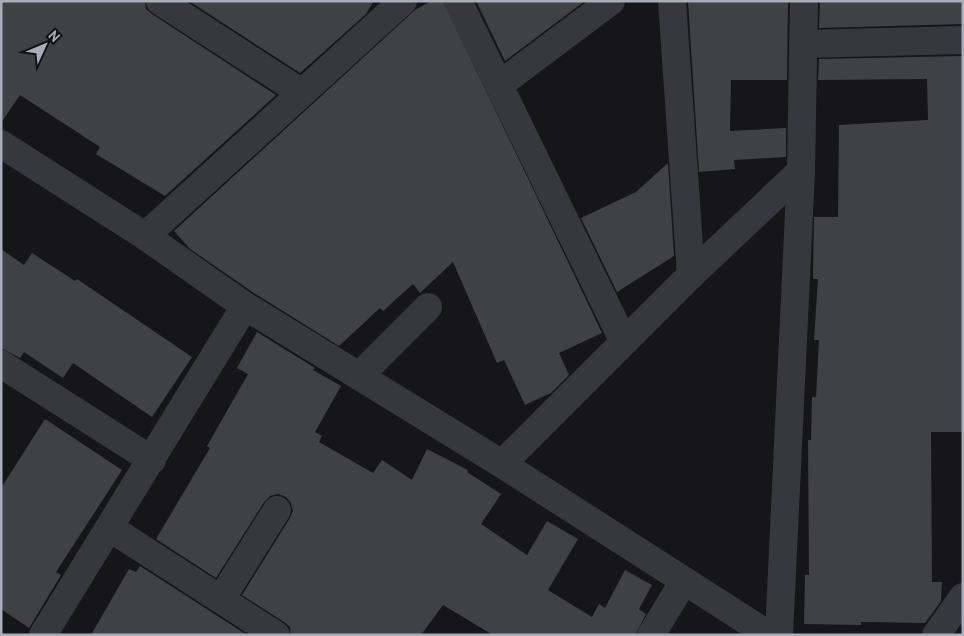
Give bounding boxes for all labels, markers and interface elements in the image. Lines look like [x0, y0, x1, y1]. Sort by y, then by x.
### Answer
north arrow [20, 20, 70, 70]
text: N [45, 26, 64, 46]

